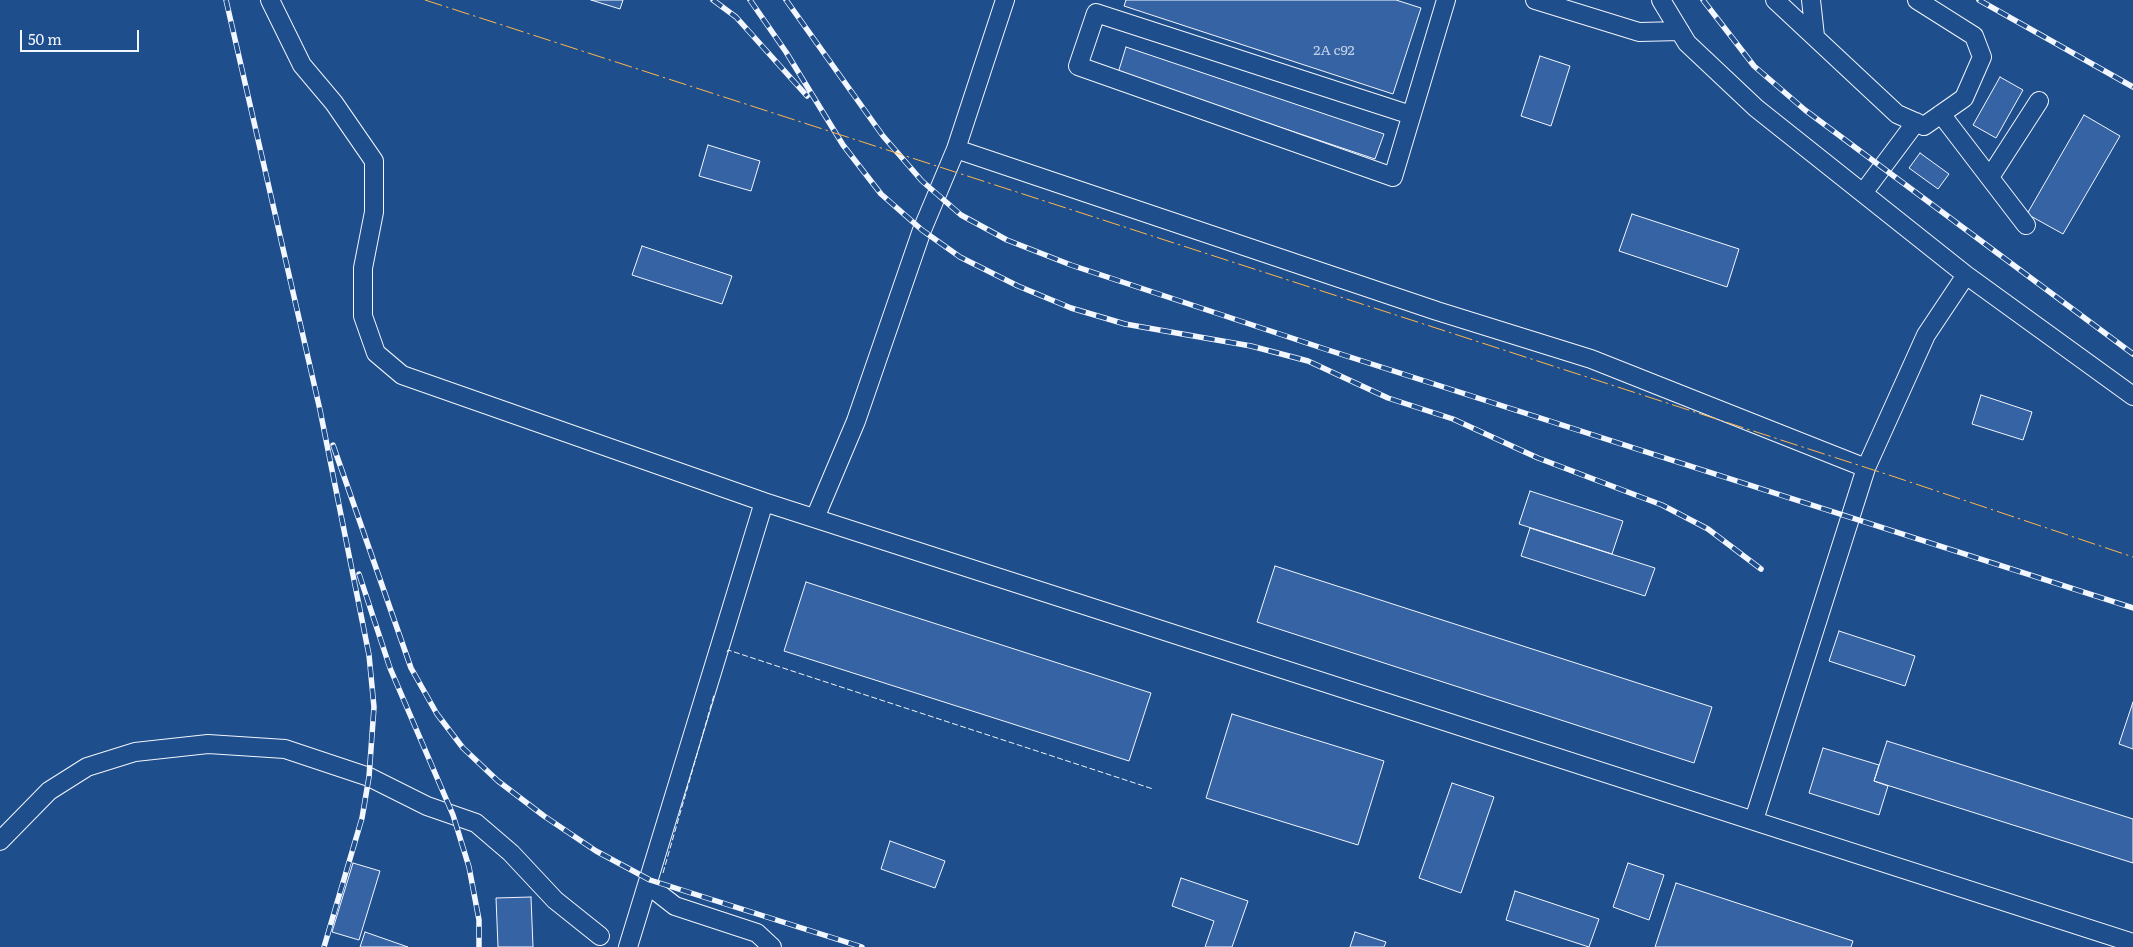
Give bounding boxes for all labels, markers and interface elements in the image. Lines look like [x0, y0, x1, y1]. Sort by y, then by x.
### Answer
scale bar [22, 20, 141, 52]
text: 50 m [28, 27, 62, 50]
house number: 2А с92 [1313, 43, 1355, 59]

